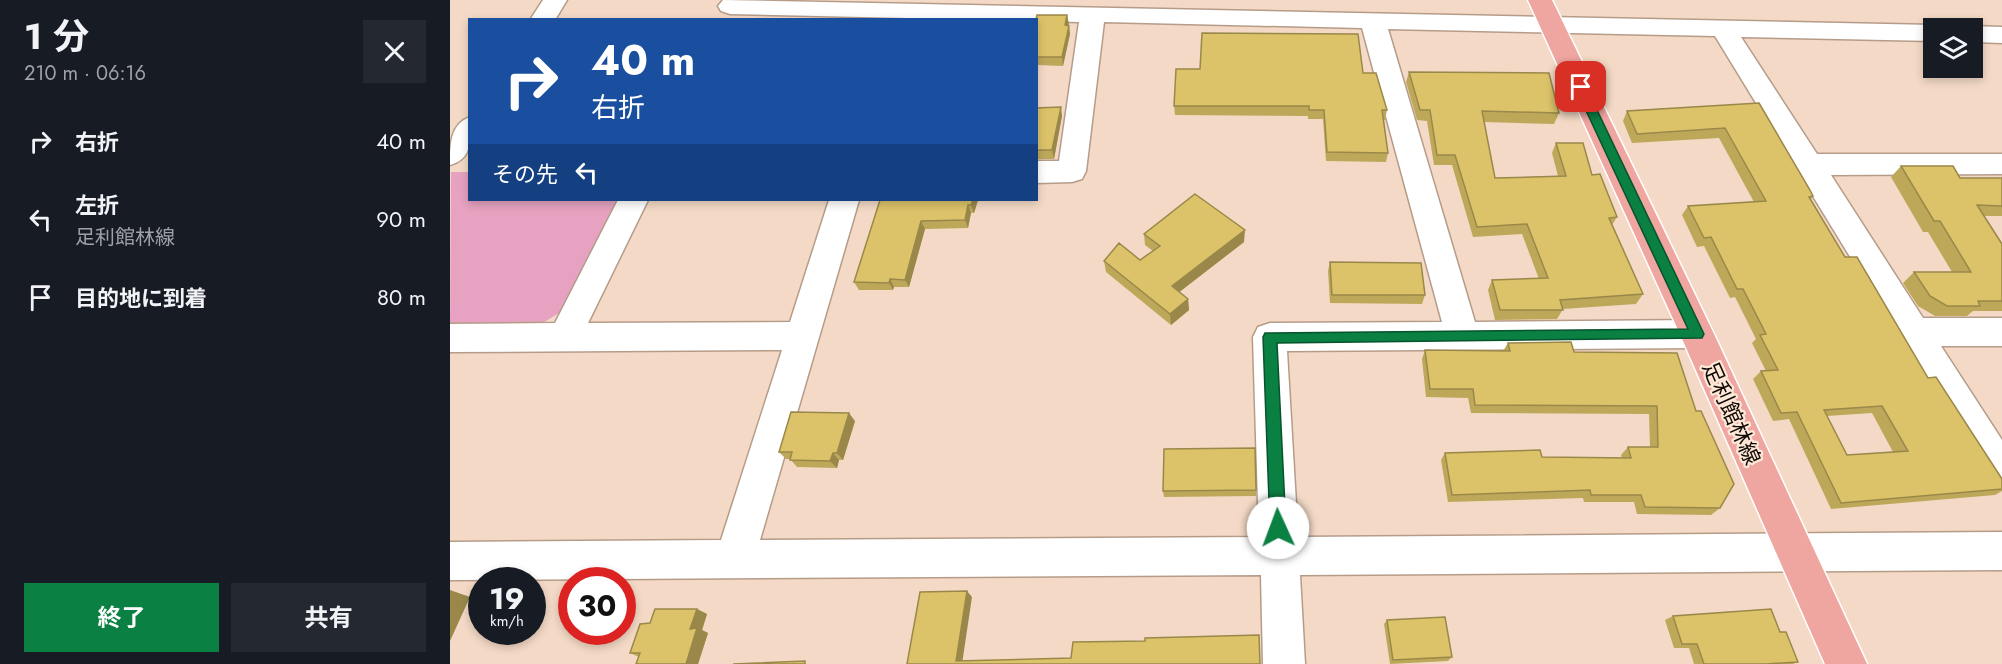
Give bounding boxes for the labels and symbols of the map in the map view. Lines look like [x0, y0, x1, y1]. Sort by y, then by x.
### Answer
pin [1555, 61, 1606, 112]
street label: 足利館林線 [1695, 356, 1769, 470]
position arrow [1246, 496, 1310, 560]
speed limit sign: 30 [558, 567, 636, 645]

